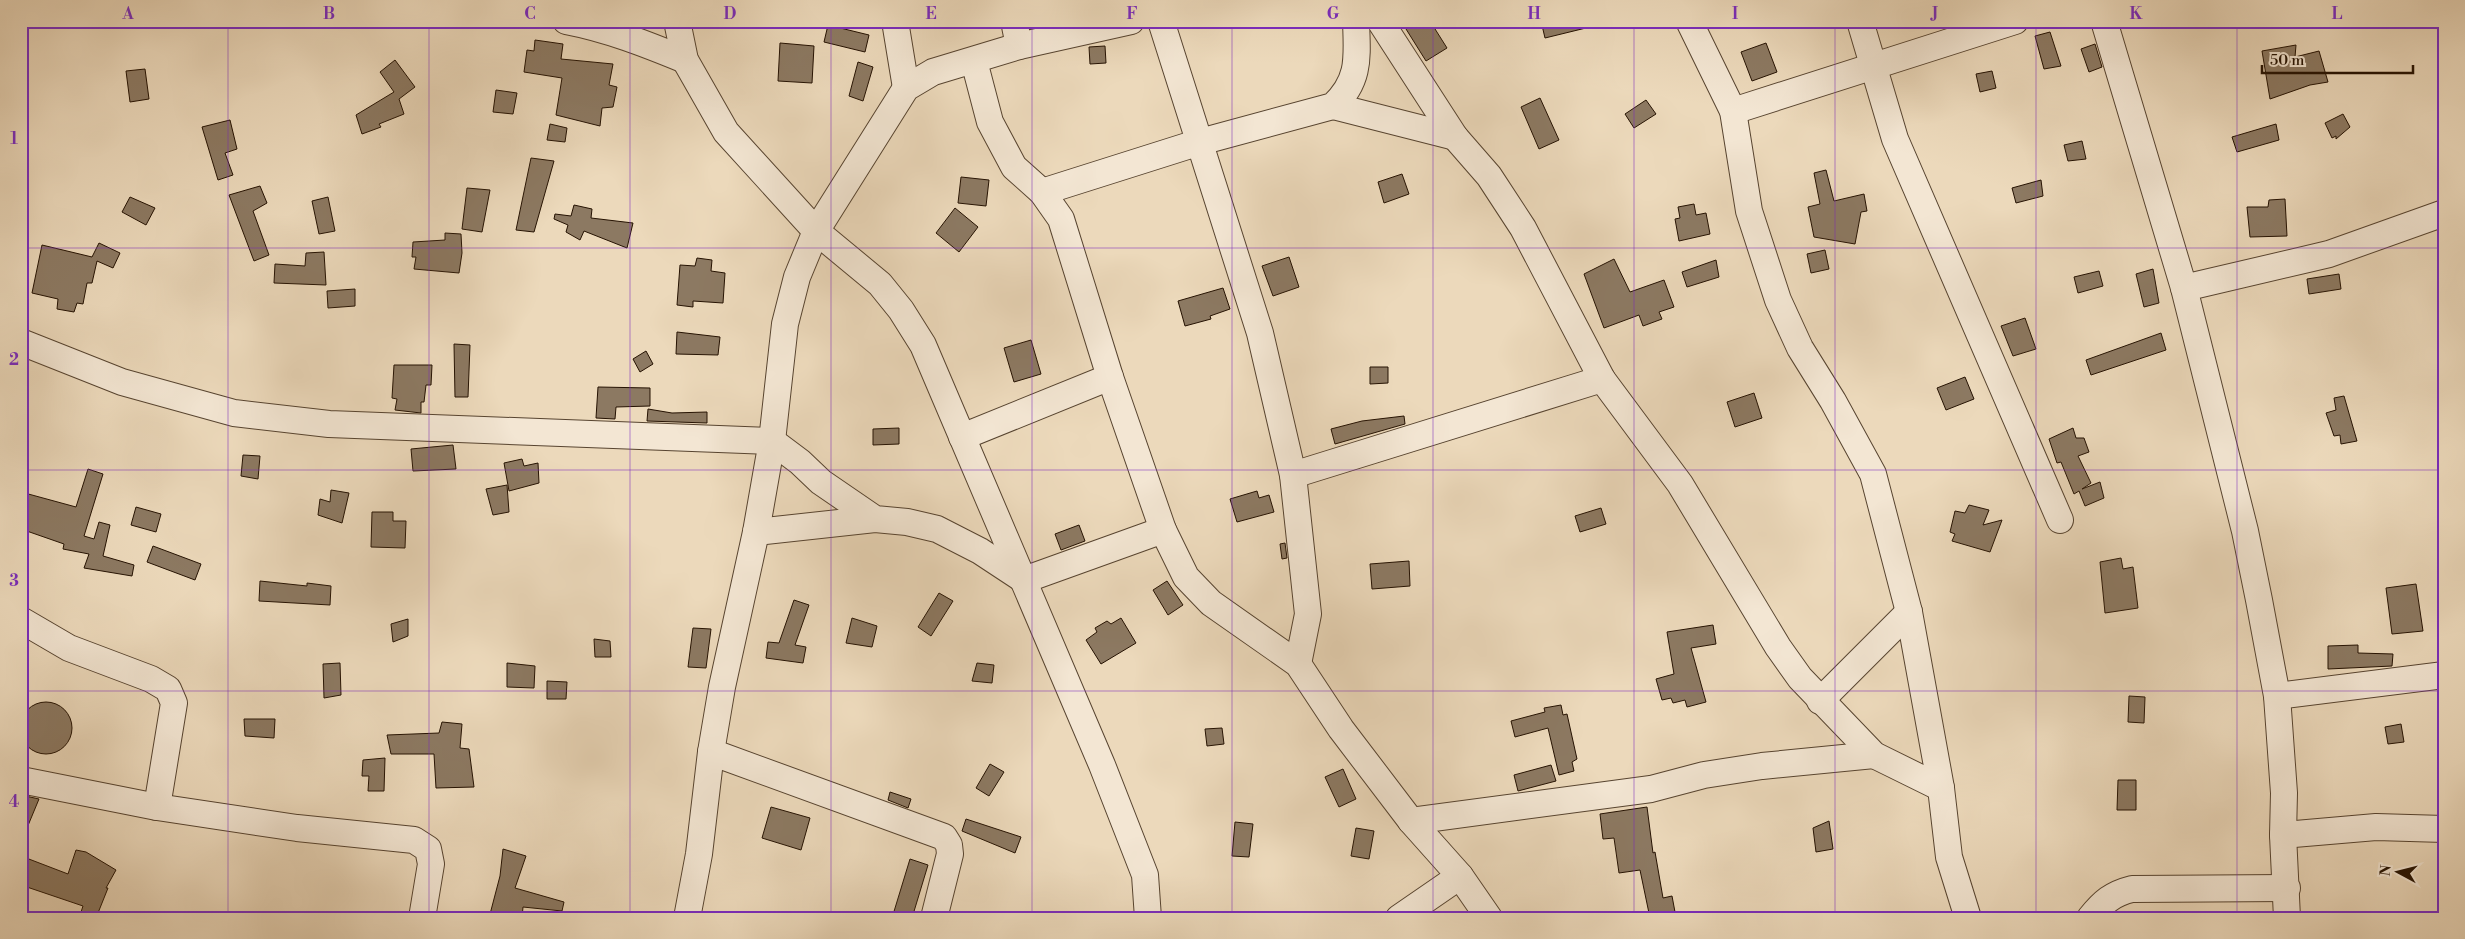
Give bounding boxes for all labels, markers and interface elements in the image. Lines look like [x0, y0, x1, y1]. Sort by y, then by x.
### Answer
text: A [121, 4, 134, 24]
text: B [323, 4, 335, 24]
text: C [524, 4, 536, 24]
text: D [724, 4, 737, 24]
text: E [925, 4, 937, 24]
text: F [1126, 4, 1138, 24]
text: G [1327, 4, 1340, 24]
text: H [1527, 4, 1541, 24]
text: I [1732, 4, 1738, 24]
text: J [1930, 4, 1938, 24]
text: K [2130, 4, 2144, 24]
text: L [2332, 4, 2343, 24]
scale bar [2262, 42, 2414, 74]
text: 50 m [2270, 51, 2304, 70]
text: 1 [10, 129, 18, 149]
text: 2 [9, 350, 19, 370]
text: 3 [9, 571, 19, 591]
text: 4 [9, 792, 20, 812]
north arrow [2372, 846, 2422, 896]
text: N [2376, 864, 2396, 877]

